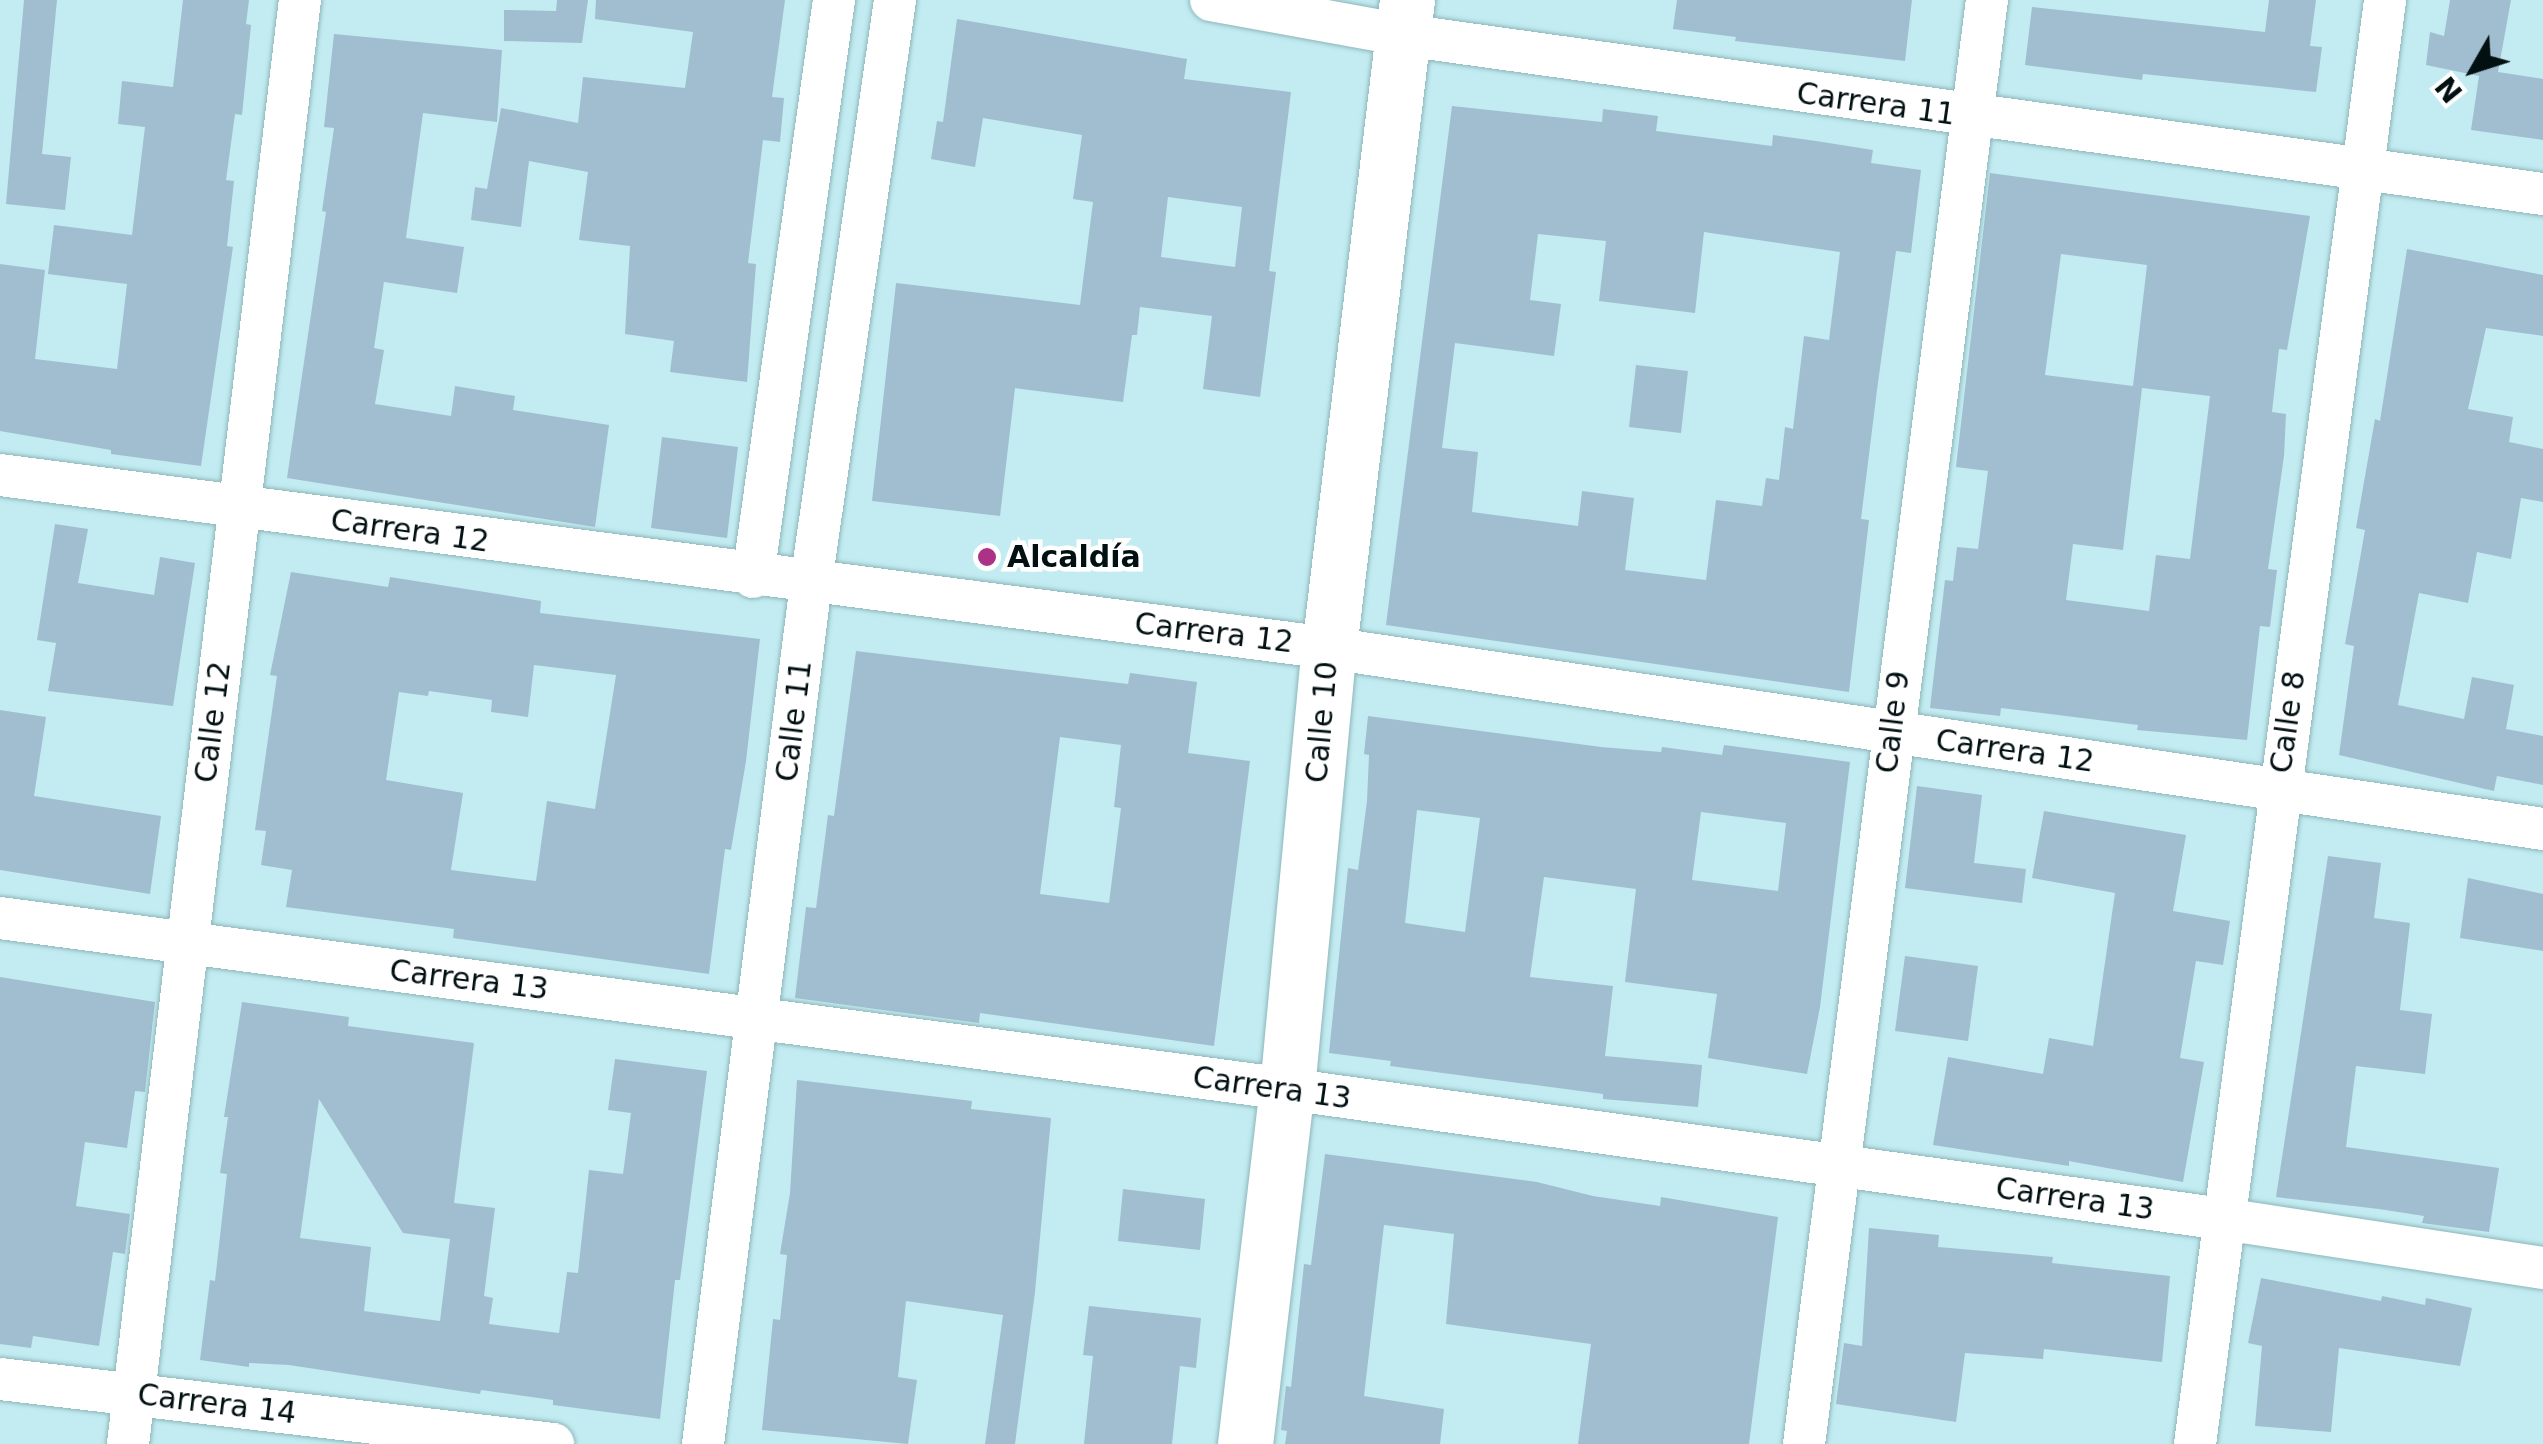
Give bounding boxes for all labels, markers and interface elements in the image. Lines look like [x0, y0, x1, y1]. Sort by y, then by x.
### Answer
north arrow [2423, 20, 2523, 120]
text: N [2429, 70, 2469, 109]
street label: Carrera 11 [1794, 75, 1958, 133]
street label: Carrera 12 [328, 502, 492, 560]
place label: Alcaldía [1007, 539, 1141, 575]
marker: Alcaldía [976, 546, 998, 568]
street label: Carrera 12 [1133, 605, 1295, 661]
street label: Calle 11 [769, 658, 819, 784]
street label: Calle 12 [188, 659, 238, 785]
street label: Calle 10 [1299, 660, 1345, 784]
street label: Calle 8 [2263, 668, 2313, 776]
street label: Calle 9 [1869, 669, 1917, 775]
street label: Carrera 12 [1933, 722, 2097, 780]
street label: Carrera 13 [388, 952, 550, 1008]
street label: Carrera 13 [1190, 1059, 1354, 1117]
street label: Carrera 13 [1993, 1170, 2157, 1228]
street label: Carrera 14 [136, 1376, 298, 1432]

